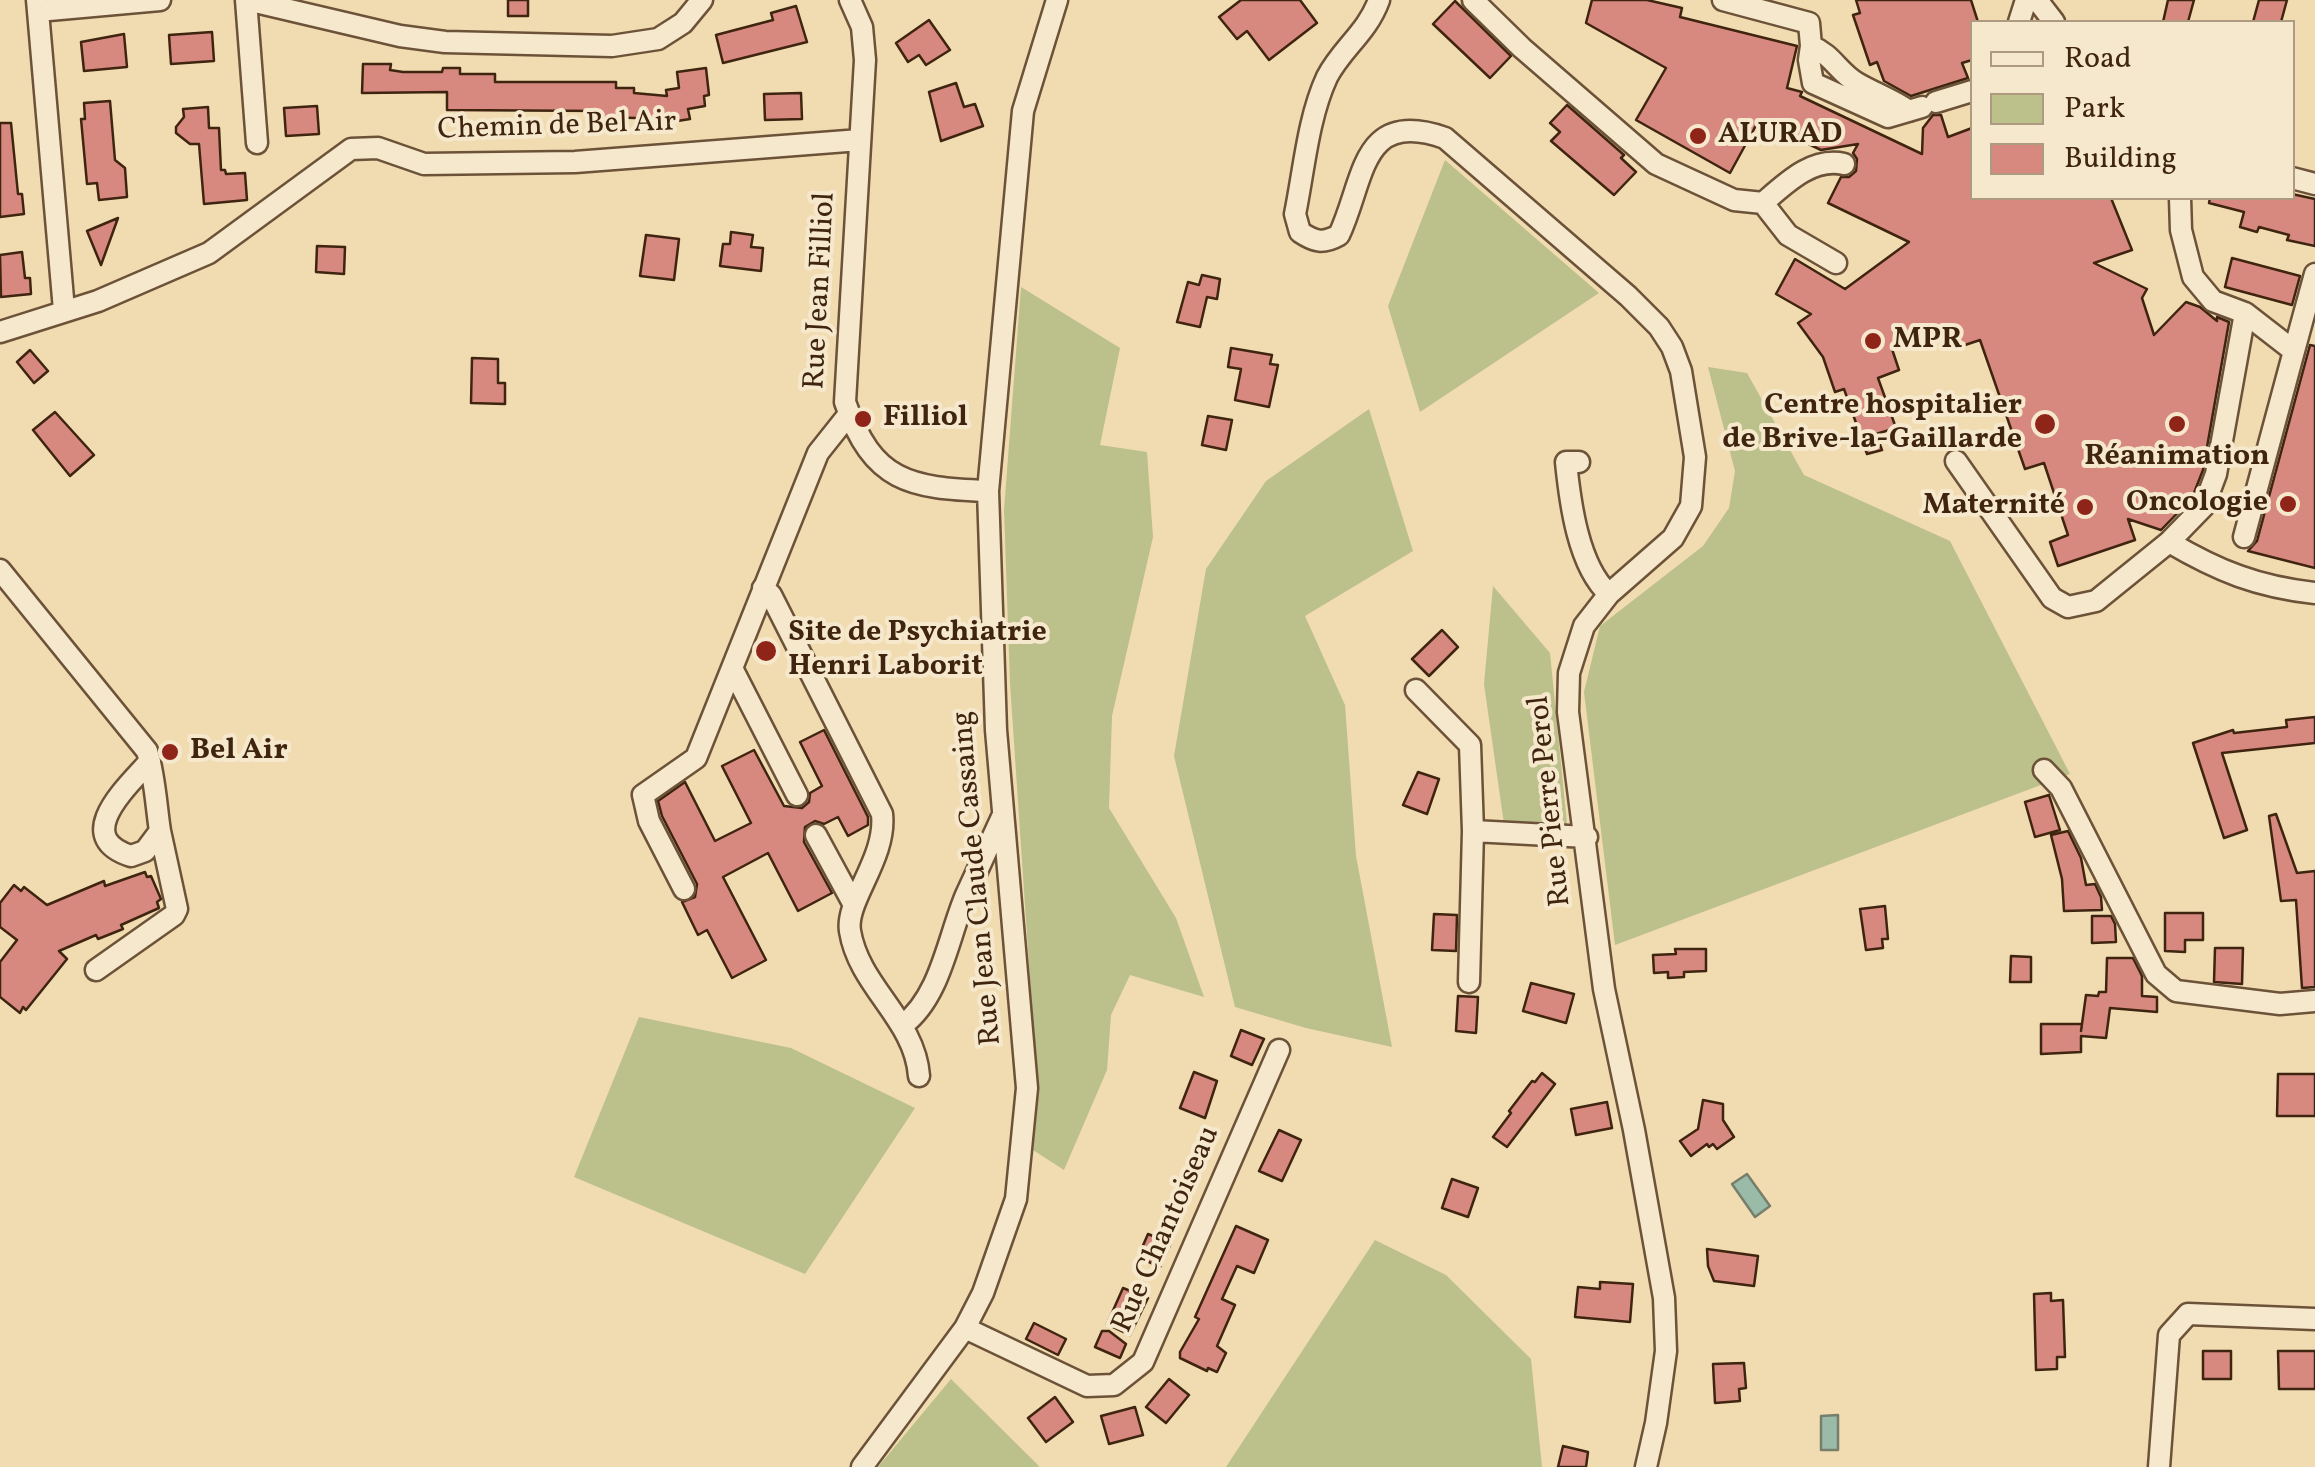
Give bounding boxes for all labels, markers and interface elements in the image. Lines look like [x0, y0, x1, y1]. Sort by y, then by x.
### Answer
legend [1970, 20, 2295, 200]
text: Road [2064, 38, 2132, 80]
text: Park [2064, 88, 2125, 130]
street label: Chemin de Bel Air [437, 106, 677, 150]
place label: ALURAD [1718, 118, 1842, 154]
marker: ALURAD [1687, 125, 1709, 147]
text: Building [2064, 138, 2177, 180]
street label: Rue Jean Filliol [799, 192, 845, 390]
place label: MPR [1893, 323, 1962, 359]
marker: MPR [1862, 330, 1884, 352]
place label: Centre hospitalier de Brive-la-Gaillarde [1722, 389, 2022, 460]
place label: Filliol [883, 401, 968, 437]
marker: Filliol [852, 408, 874, 430]
marker: Centre hospitalier de Brive-la-Gaillarde [2032, 411, 2058, 437]
marker: Réanimation [2166, 413, 2188, 435]
place label: Réanimation [2084, 440, 2270, 476]
place label: Oncologie [2126, 486, 2268, 522]
place label: Maternité [1922, 489, 2065, 525]
marker: Oncologie [2277, 493, 2299, 515]
marker: Maternité [2074, 496, 2096, 518]
place label: Site de Psychiatrie Henri Laborit [788, 616, 1047, 686]
marker: Site de Psychiatrie Henri Laborit [753, 638, 779, 664]
street label: Rue Pierre Perol [1523, 694, 1581, 908]
street label: Rue Jean Claude Cassaing [946, 709, 1012, 1047]
place label: Bel Air [190, 734, 288, 770]
marker: Bel Air [159, 741, 181, 763]
street label: Rue Chantoiseau [1106, 1121, 1230, 1339]

